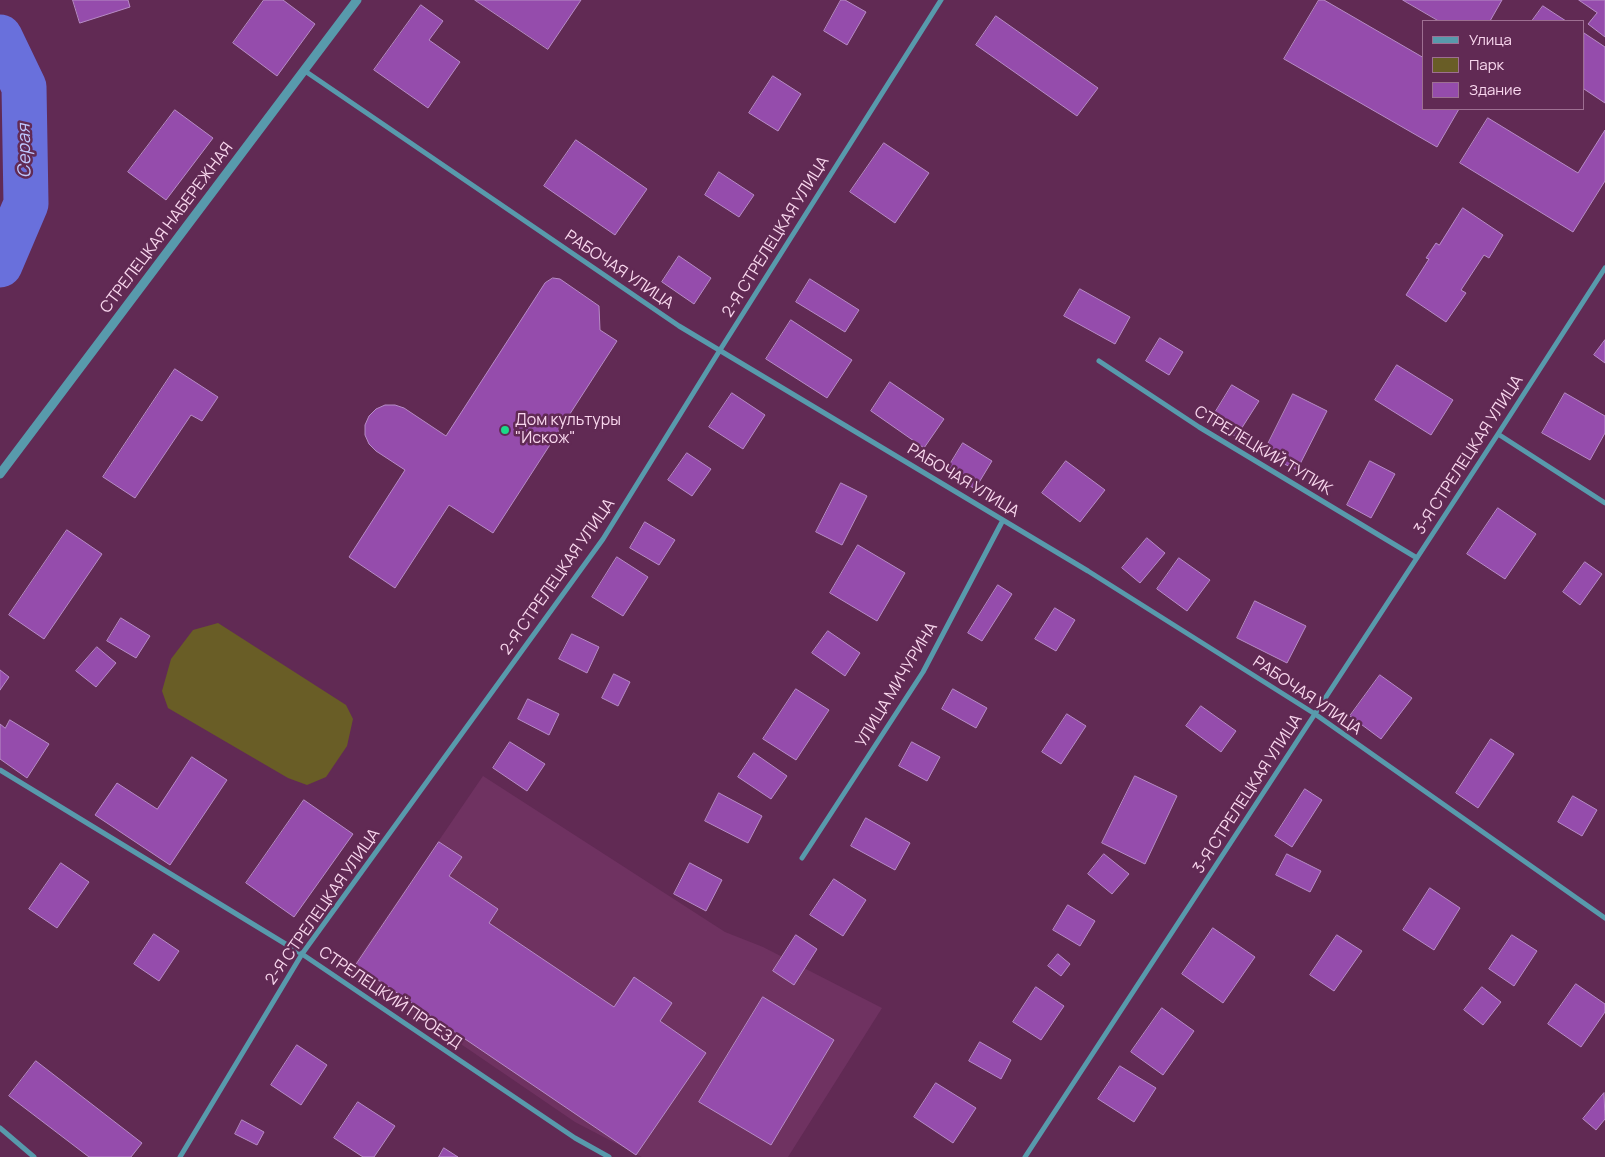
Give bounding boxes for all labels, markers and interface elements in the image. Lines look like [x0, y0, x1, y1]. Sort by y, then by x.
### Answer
legend [1422, 20, 1585, 110]
text: Улица [1469, 29, 1512, 50]
text: Парк [1469, 54, 1504, 75]
text: Здание [1469, 79, 1521, 100]
water label: Серая [14, 124, 36, 178]
street label: СТРЕЛЕЦКАЯ НАБЕРЕЖНАЯ [97, 139, 237, 317]
street label: 2-Я СТРЕЛЕЦКАЯ УЛИЦА [719, 153, 833, 321]
street label: РАБОЧАЯ УЛИЦА [561, 227, 677, 313]
street label: 3-Я СТРЕЛЕЦКАЯ УЛИЦА [1410, 372, 1528, 538]
street label: СТРЕЛЕЦКИЙ ТУПИК [1191, 402, 1335, 500]
place label: Дом культуры "Искож" [515, 411, 621, 449]
marker: Дом культуры "Искож" [499, 424, 511, 436]
street label: РАБОЧАЯ УЛИЦА [904, 440, 1022, 522]
street label: 2-Я СТРЕЛЕЦКАЯ УЛИЦА [497, 495, 619, 659]
street label: УЛИЦА МИЧУРИНА [852, 619, 942, 751]
street label: РАБОЧАЯ УЛИЦА [1249, 653, 1365, 739]
street label: 3-Я СТРЕЛЕЦКАЯ УЛИЦА [1189, 711, 1307, 877]
street label: 2-Я СТРЕЛЕЦКАЯ УЛИЦА [262, 825, 384, 989]
street label: СТРЕЛЕЦКИЙ ПРОЕЗД [315, 943, 465, 1053]

